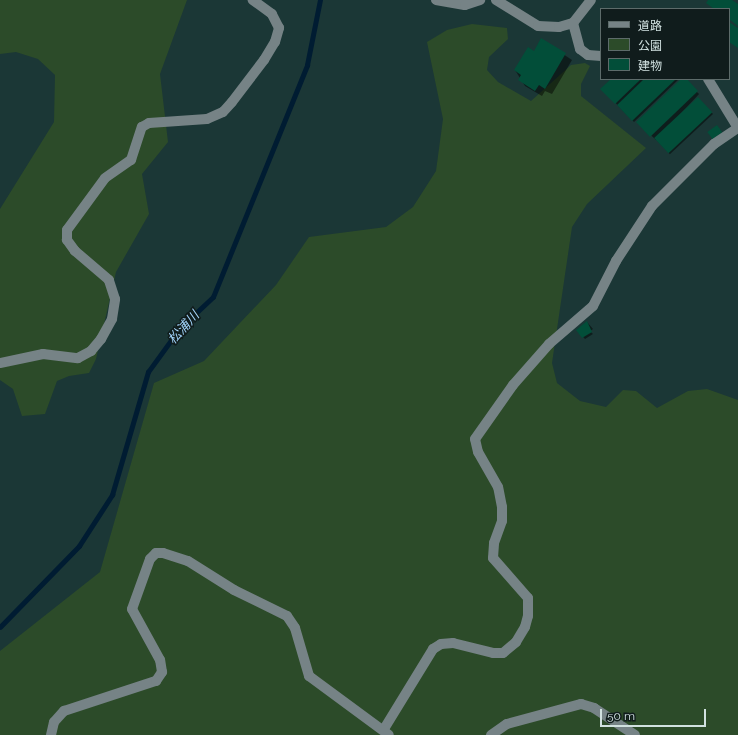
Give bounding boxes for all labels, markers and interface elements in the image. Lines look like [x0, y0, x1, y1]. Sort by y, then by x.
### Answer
legend [600, 8, 730, 80]
text: 道路 [638, 19, 662, 33]
text: 公園 [638, 39, 662, 53]
text: 建物 [638, 59, 662, 73]
water label: 松浦川 [165, 308, 203, 348]
scale bar [602, 701, 708, 727]
text: 50 m [607, 709, 635, 723]

